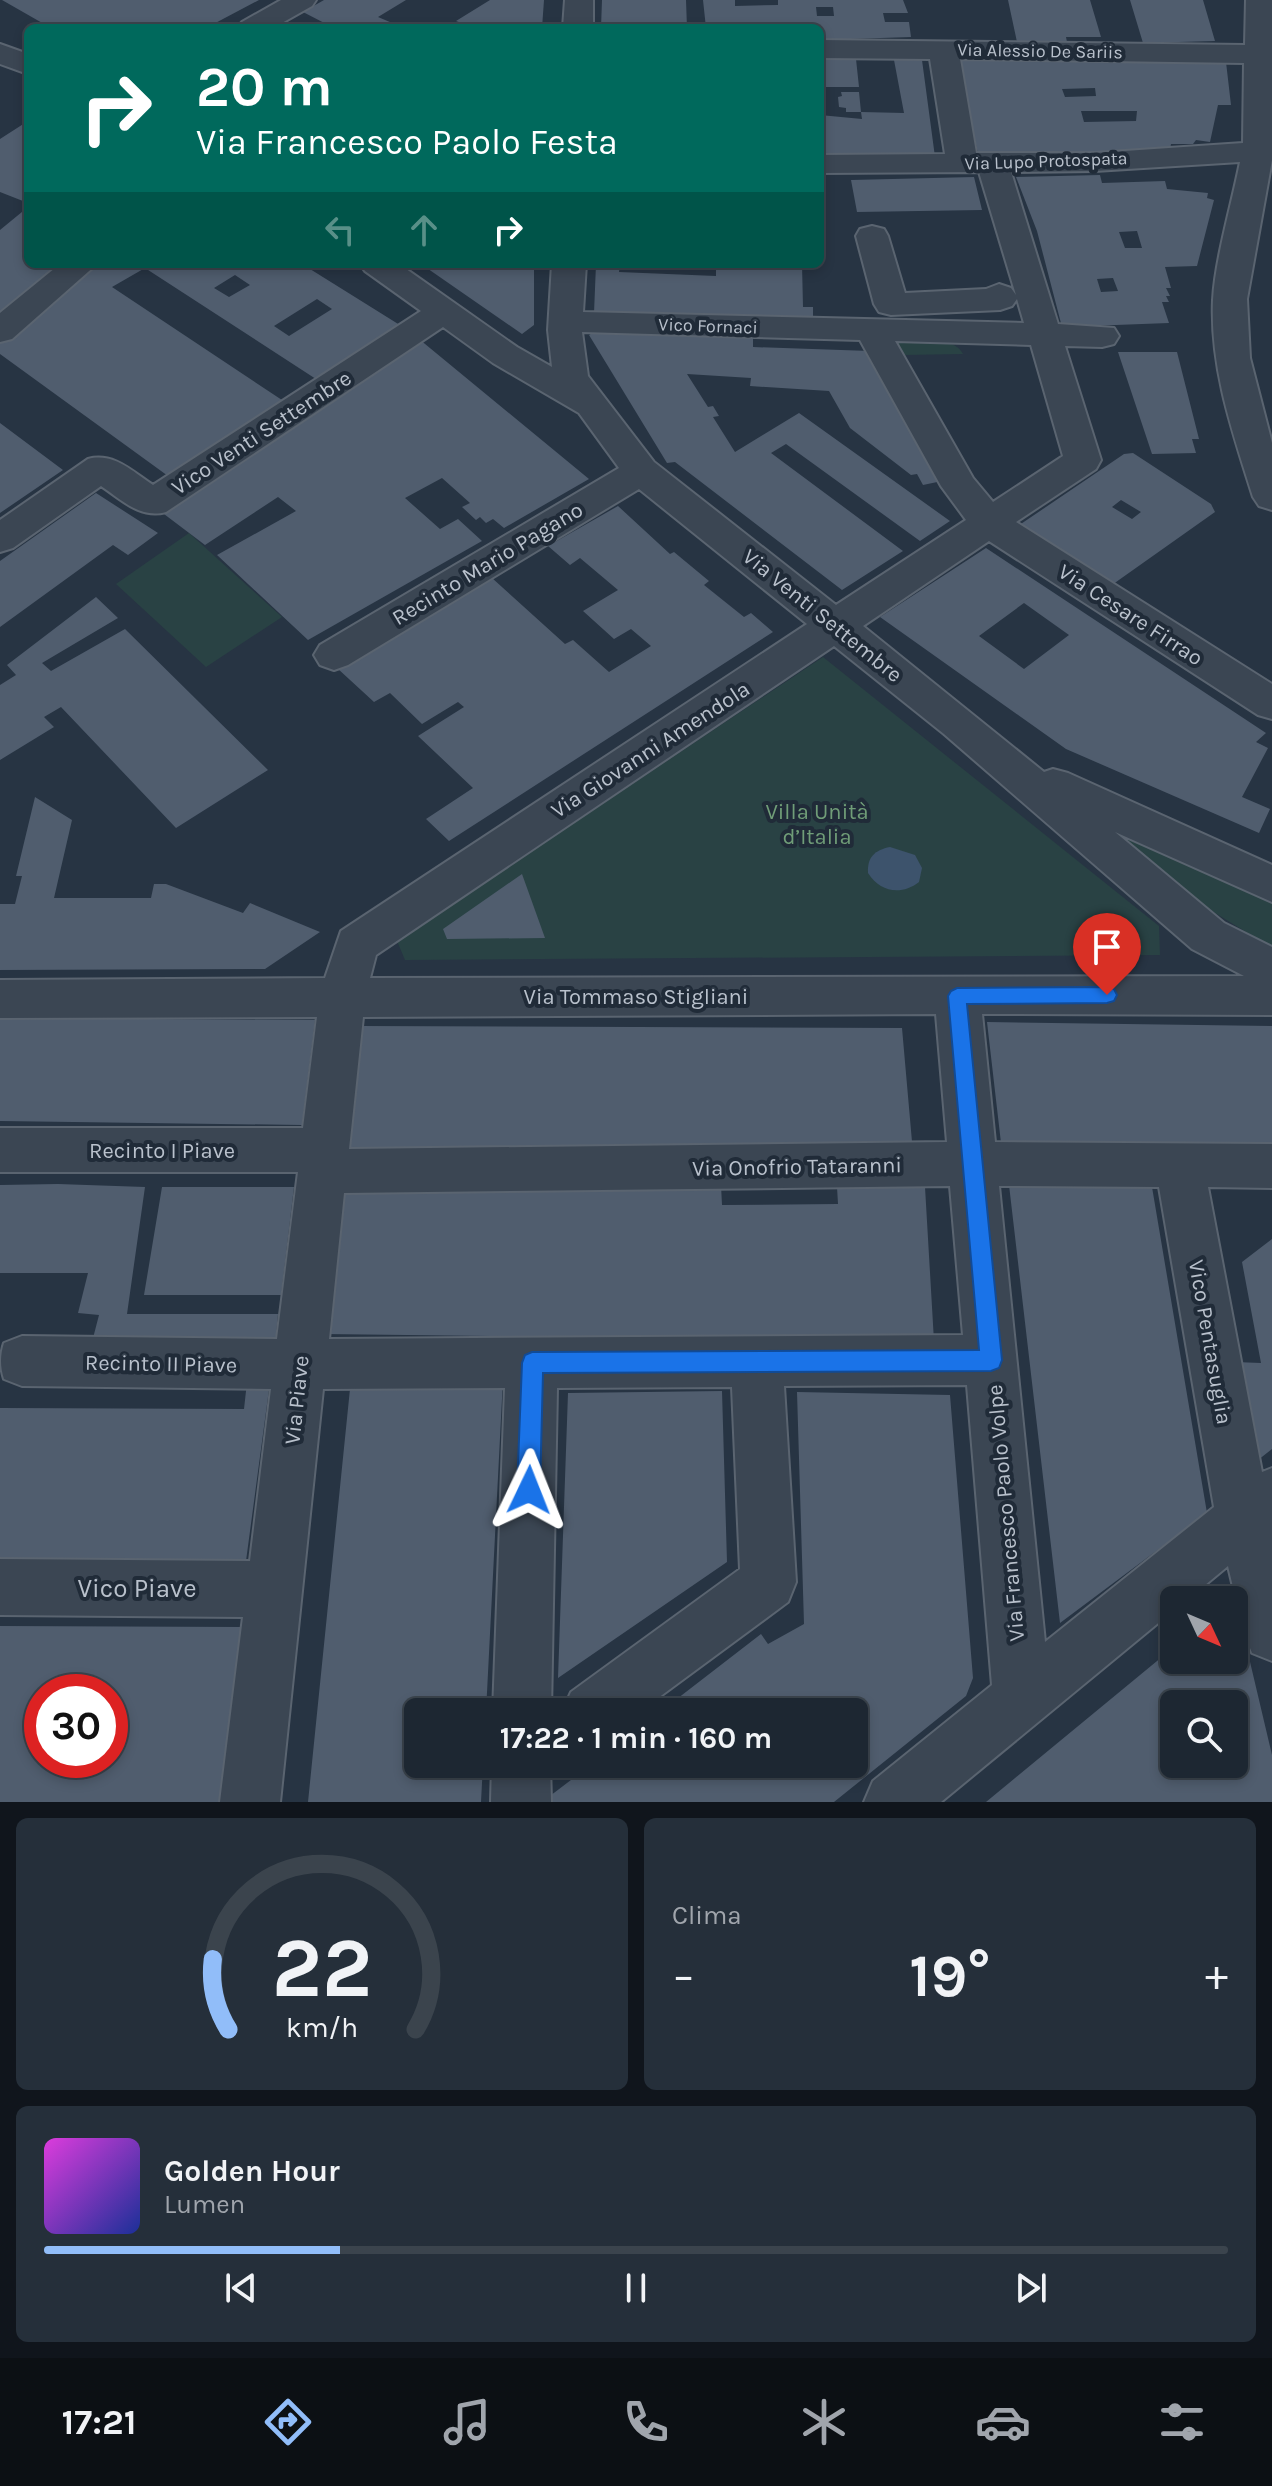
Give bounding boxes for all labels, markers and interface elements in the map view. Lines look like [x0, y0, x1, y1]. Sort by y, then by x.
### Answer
street label: Via Alessio De Sariis [957, 39, 1123, 63]
text: 20 m [196, 54, 333, 119]
icon: right [64, 56, 168, 160]
text: Via Francesco Paolo Festa [196, 121, 618, 163]
street label: Via Lupo Protospata [964, 147, 1128, 175]
icon: left [318, 208, 362, 252]
icon: ahead [402, 208, 446, 252]
icon: right [486, 208, 530, 252]
street label: Vico Fornaci [658, 313, 758, 339]
street label: Vico Venti Settembre [167, 365, 356, 501]
street label: Recinto Mario Pagano [387, 497, 588, 631]
street label: Via Venti Settembre [737, 543, 907, 688]
street label: Via Cesare Firrao [1053, 558, 1208, 671]
street label: Via Giovanni Amendola [546, 676, 755, 824]
park label: Villa Unità d’Italia [765, 799, 869, 850]
pin [1073, 913, 1141, 995]
icon: arrive [1085, 925, 1129, 969]
street label: Via Tommaso Stigliani [524, 984, 748, 1010]
street label: Recinto I Piave [89, 1138, 235, 1164]
street label: Via Onofrio Tataranni [692, 1152, 902, 1182]
street label: Vico Pentasuglia [1183, 1258, 1237, 1427]
street label: Recinto II Piave [85, 1350, 237, 1378]
street label: Via Piave [279, 1354, 315, 1446]
street label: Via Francesco Paolo Volpe [982, 1383, 1030, 1642]
position arrow [487, 1448, 571, 1532]
street label: Vico Piave [77, 1573, 197, 1604]
north arrow [1160, 1586, 1248, 1674]
map controls [1160, 1586, 1248, 1778]
speed limit sign: 30 [24, 1674, 128, 1778]
button: search [1160, 1690, 1248, 1778]
text: 17:22 · 1 min · 160 m [500, 1720, 772, 1756]
text: Clima [672, 1900, 742, 1931]
text: 22 [272, 1920, 372, 2017]
text: 19° [909, 1941, 991, 2011]
text: − [672, 1950, 695, 2001]
text: + [1205, 1950, 1228, 2001]
text: km/h [286, 2011, 358, 2044]
text: Golden Hour [164, 2153, 340, 2189]
text: Lumen [164, 2189, 245, 2220]
icon: previous [219, 2266, 263, 2310]
icon: pause [614, 2266, 658, 2310]
icon: next [1009, 2266, 1053, 2310]
icon: directions [260, 2394, 316, 2450]
icon: music [439, 2394, 495, 2450]
icon: phone [618, 2394, 674, 2450]
icon: climate [796, 2394, 852, 2450]
icon: car [975, 2394, 1031, 2450]
icon: filters [1154, 2394, 1210, 2450]
text: 17:21 [61, 2401, 137, 2443]

